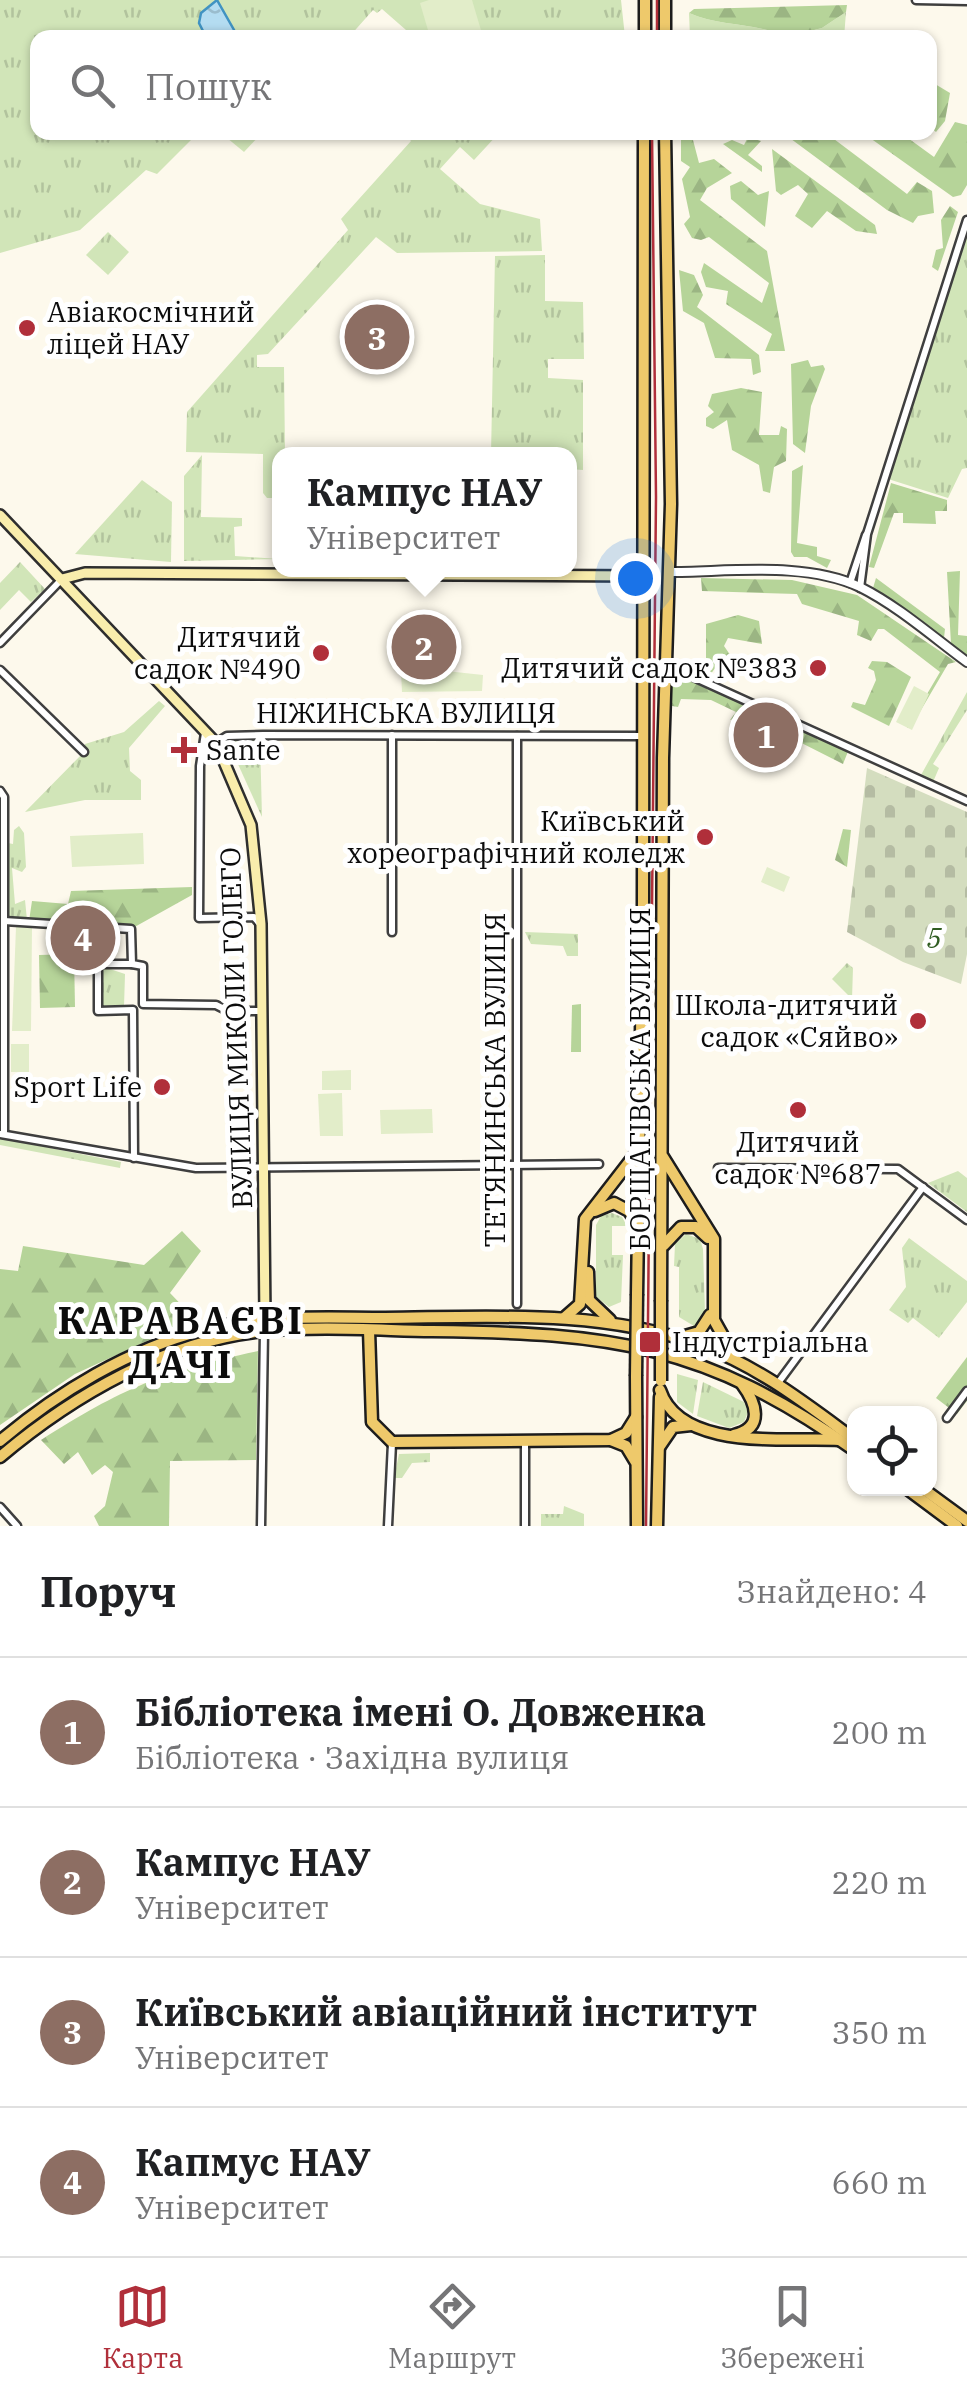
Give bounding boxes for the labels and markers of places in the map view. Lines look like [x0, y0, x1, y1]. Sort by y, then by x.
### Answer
place label: Авіакосмічний ліцей НАУ [47, 293, 255, 362]
pin: 3 [344, 300, 410, 374]
marker: Авіакосмічний ліцей НАУ [16, 317, 38, 339]
pin: 2 [392, 610, 456, 684]
place label: Дитячий садок №490 [134, 618, 301, 687]
marker: Дитячий садок №490 [310, 642, 332, 664]
place label: Дитячий садок №383 [501, 649, 798, 686]
marker: Дитячий садок №383 [807, 657, 829, 679]
pin: 1 [734, 698, 798, 772]
place label: Sante [206, 731, 281, 768]
marker: Sante [171, 737, 197, 763]
place label: Київський хореографічний коледж [347, 802, 685, 871]
marker: Київський хореографічний коледж [694, 826, 716, 848]
pin: 4 [51, 900, 116, 976]
place label: Школа-дитячий садок «Сяйво» [675, 986, 898, 1055]
marker: Школа-дитячий садок «Сяйво» [907, 1010, 929, 1032]
place label: Sport Life [14, 1068, 142, 1105]
marker: Sport Life [151, 1076, 173, 1098]
marker: Дитячий садок №687 [787, 1099, 809, 1121]
place label: Дитячий садок №687 [715, 1123, 881, 1192]
place label: Індустріальна [672, 1323, 869, 1360]
marker: Індустріальна [637, 1329, 663, 1355]

